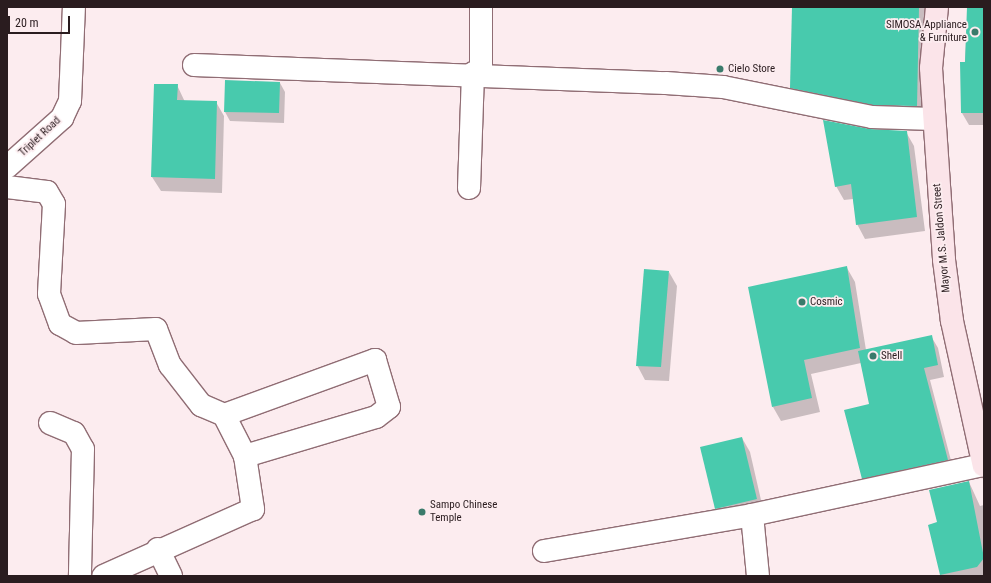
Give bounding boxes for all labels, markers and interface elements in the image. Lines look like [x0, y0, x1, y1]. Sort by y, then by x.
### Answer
scale bar [10, 8, 72, 34]
text: 20 m [15, 16, 39, 30]
place label: SIMOSA Appliance & Furniture [886, 19, 967, 45]
marker: SIMOSA Appliance & Furniture [970, 27, 980, 37]
place label: Cielo Store [728, 62, 775, 76]
marker: Cielo Store [715, 64, 725, 74]
street label: Triplet Road [16, 114, 64, 160]
street label: Mayor M.S. Jaldon Street [931, 183, 953, 293]
place label: Cosmic [810, 295, 843, 309]
marker: Cosmic [797, 297, 807, 307]
place label: Shell [881, 349, 902, 363]
marker: Shell [868, 351, 878, 361]
place label: Sampo Chinese Temple [430, 499, 497, 525]
marker: Sampo Chinese Temple [417, 507, 427, 517]

